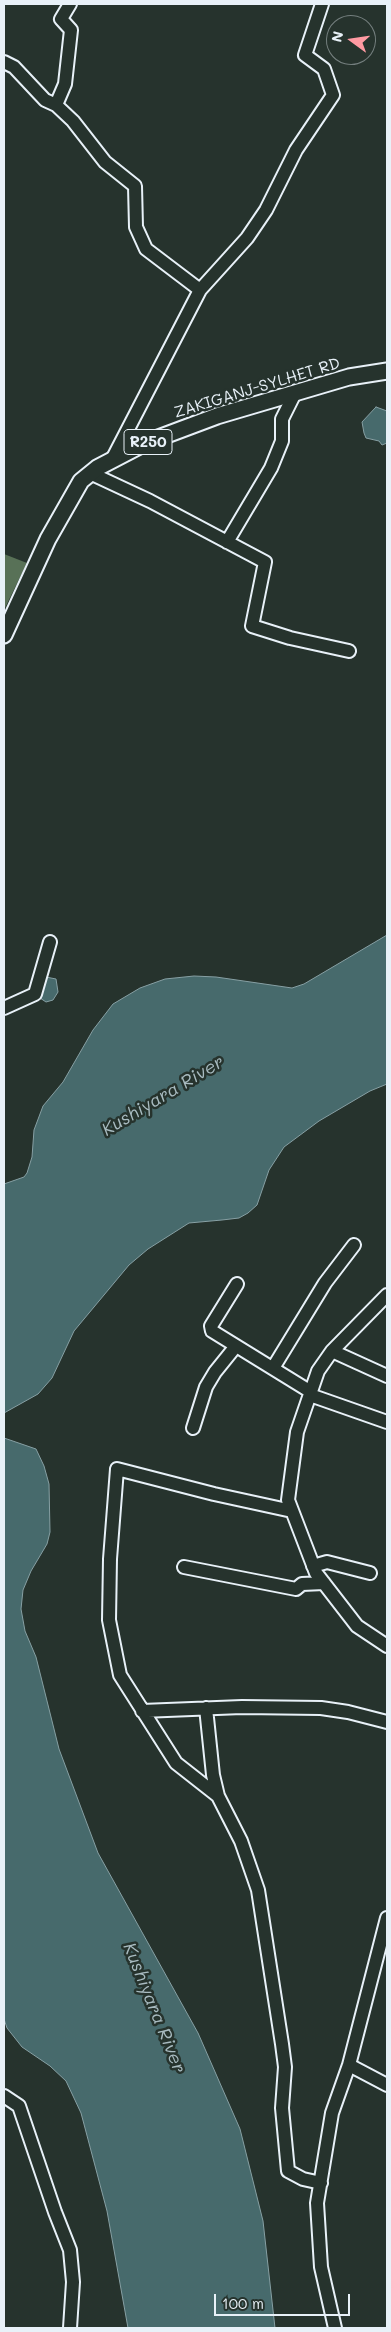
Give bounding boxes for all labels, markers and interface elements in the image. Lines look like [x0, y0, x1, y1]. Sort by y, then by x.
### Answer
north arrow [326, 15, 376, 65]
text: N [326, 29, 347, 44]
street label: ZAKIGANJ-SYLHET RD [172, 354, 342, 422]
road number: R250 [124, 430, 172, 454]
water label: Kushiyara River [98, 1051, 228, 1141]
water label: Kushiyara River [118, 1940, 190, 2076]
scale bar [216, 2284, 352, 2316]
text: 100 m [222, 2293, 264, 2313]

